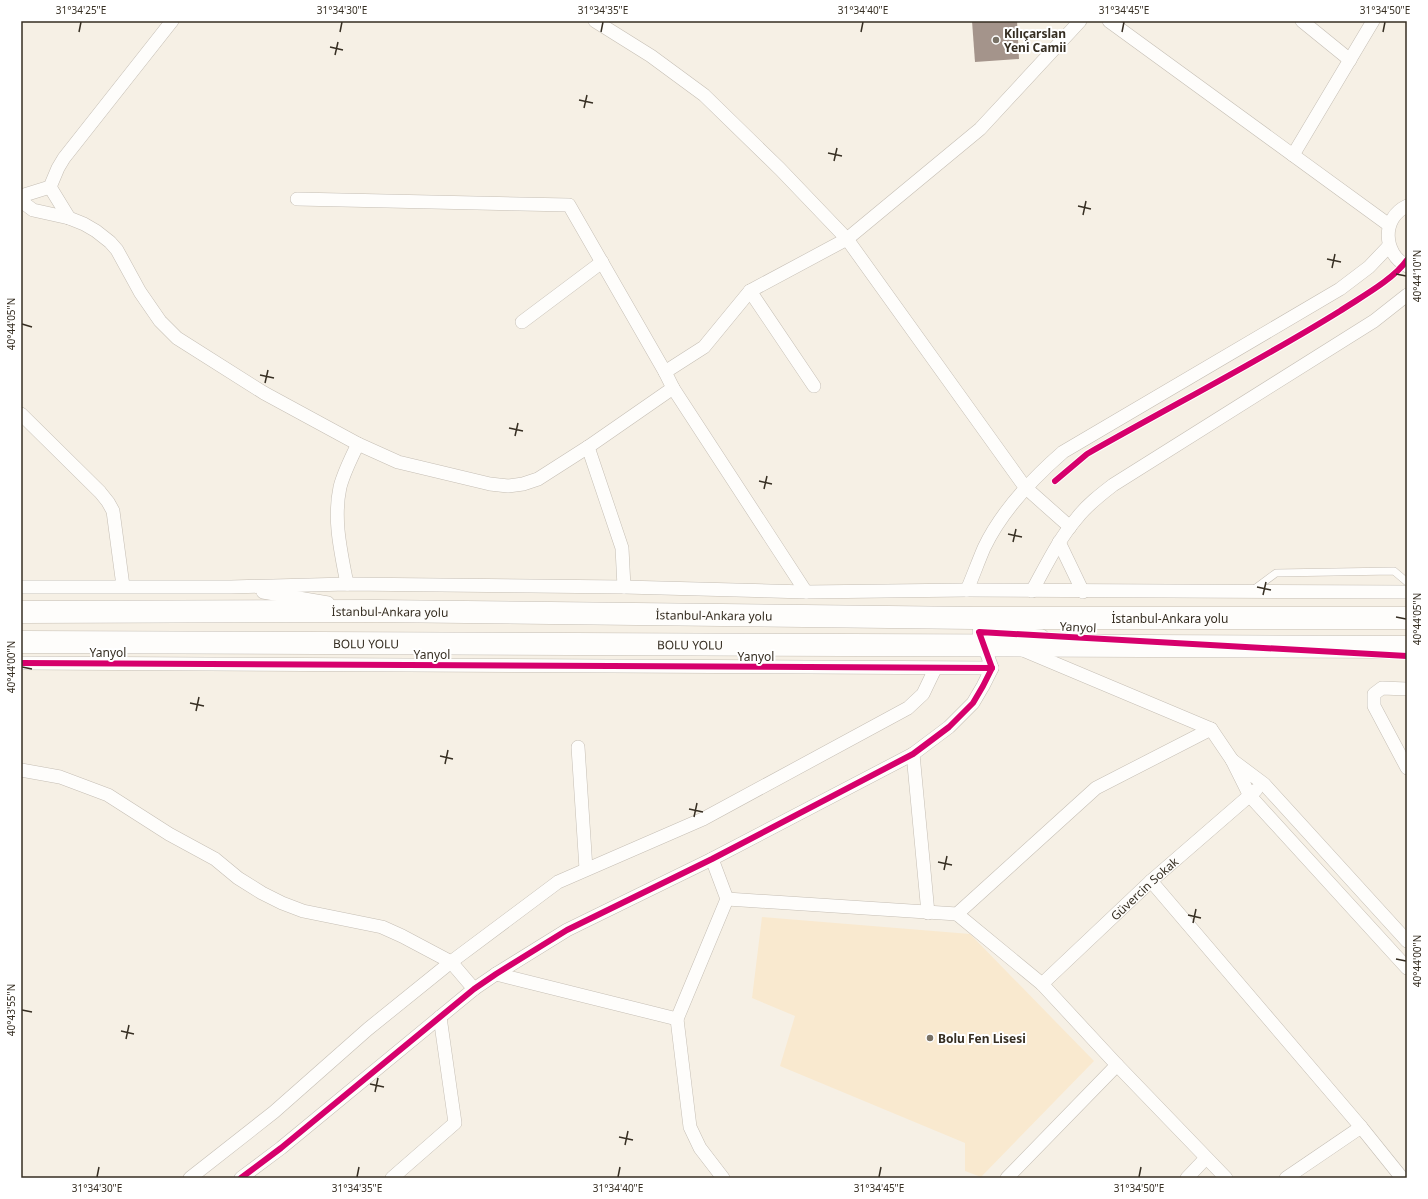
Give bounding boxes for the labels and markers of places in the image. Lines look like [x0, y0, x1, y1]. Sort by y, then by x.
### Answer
place label: Kılıçarslan Yeni Camii [1004, 25, 1066, 56]
marker: Kılıçarslan Yeni Camii [991, 35, 1001, 45]
place label: Bolu Fen Lisesi [938, 1030, 1026, 1047]
marker: Bolu Fen Lisesi [925, 1033, 935, 1043]

